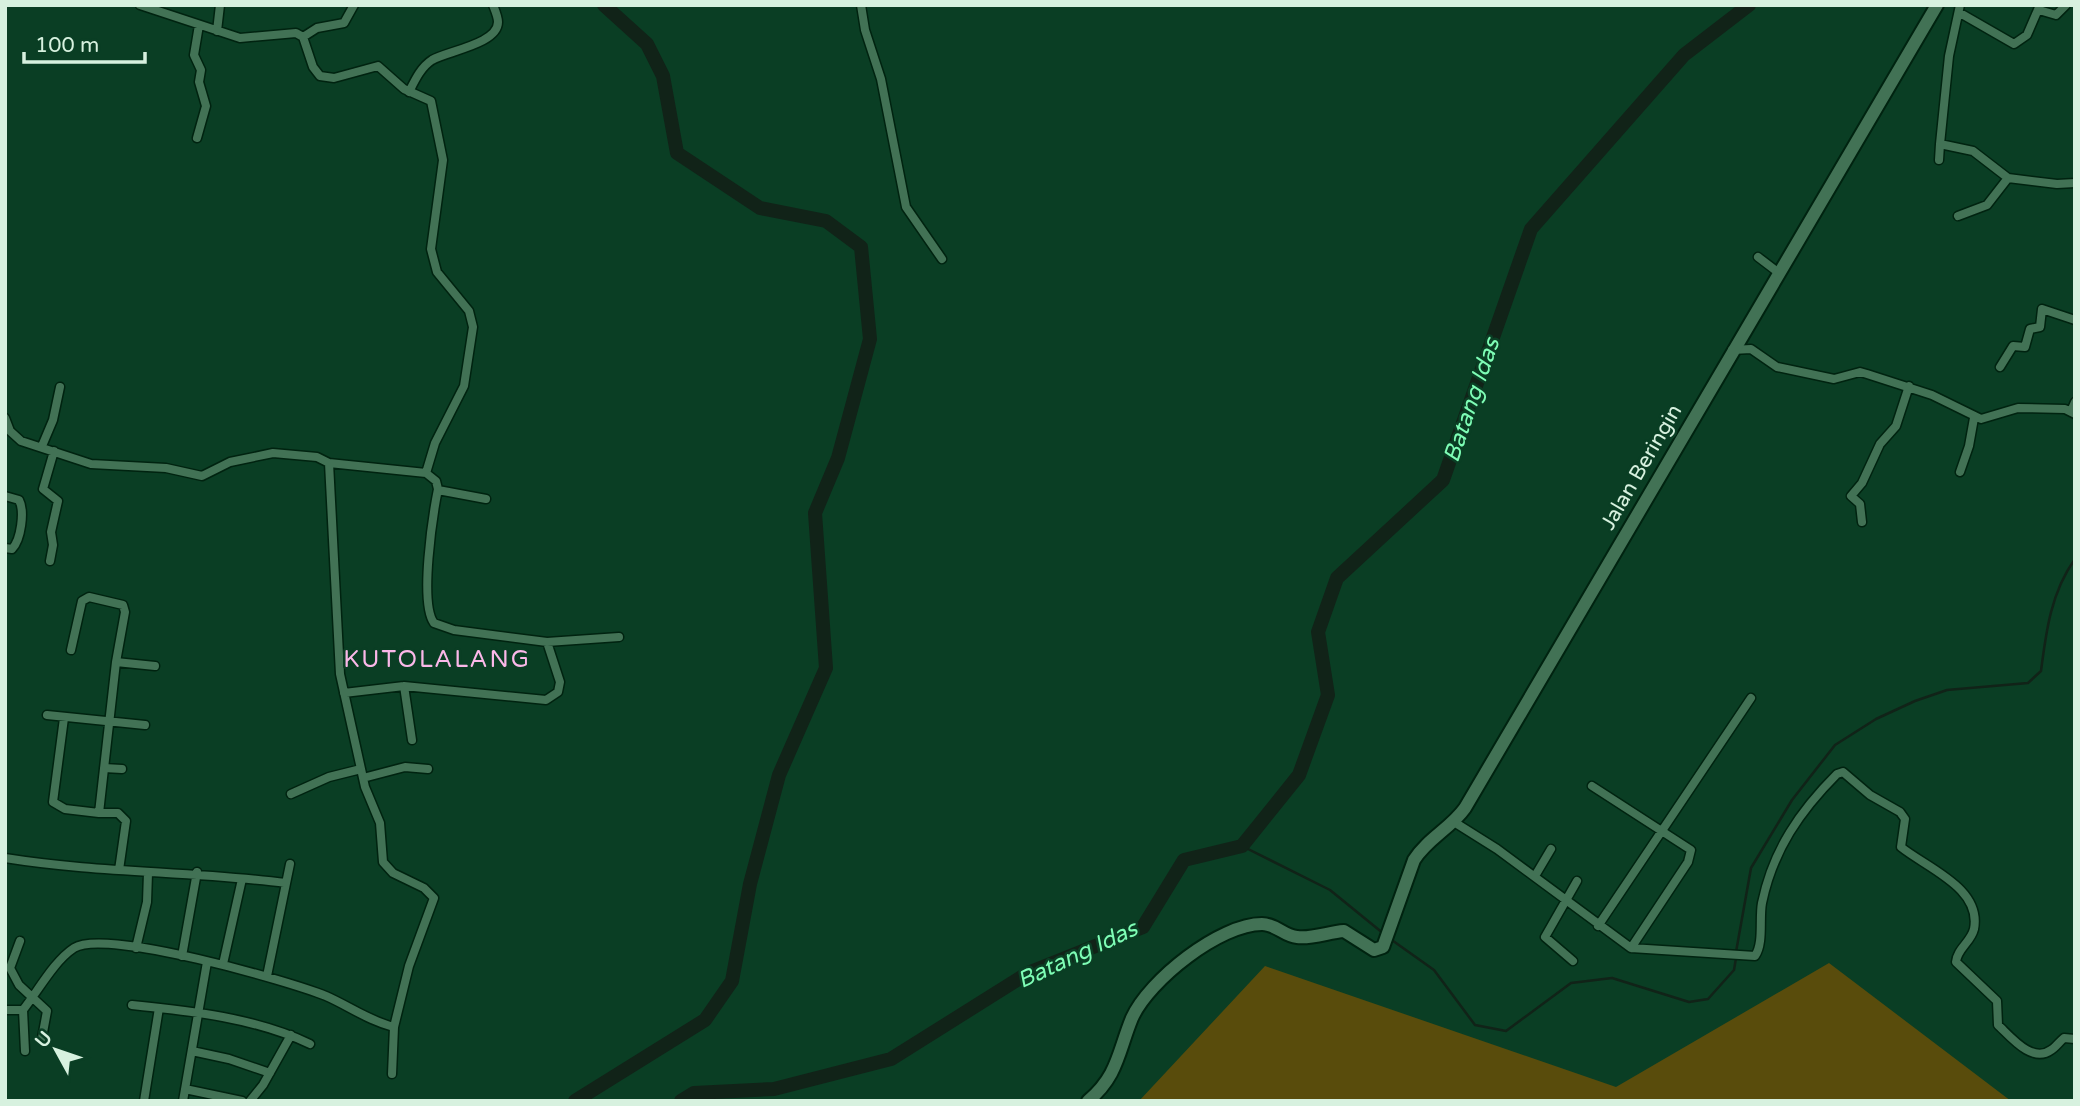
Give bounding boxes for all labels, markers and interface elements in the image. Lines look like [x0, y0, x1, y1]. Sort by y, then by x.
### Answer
scale bar [24, 21, 145, 65]
text: 100 m [35, 33, 99, 58]
water label: Batang Idas [1438, 333, 1507, 466]
street label: Jalan Beringin [1595, 400, 1687, 534]
district label: KUTOLALANG [343, 645, 531, 674]
water label: Batang Idas [1013, 914, 1144, 995]
north arrow [21, 1015, 91, 1085]
text: U [31, 1027, 57, 1052]

